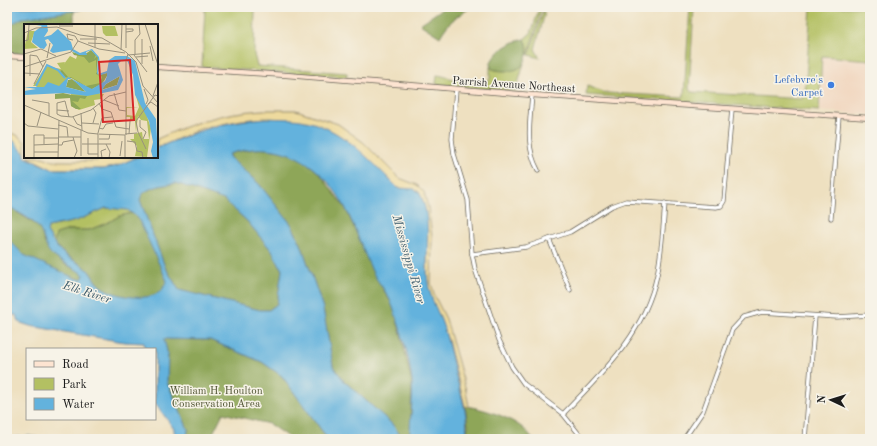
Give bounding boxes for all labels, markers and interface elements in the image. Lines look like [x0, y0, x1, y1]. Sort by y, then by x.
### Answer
inset map [24, 24, 158, 158]
place label: Lefebvre's Carpet [774, 75, 823, 99]
street label: Parrish Avenue Northeast [452, 76, 576, 95]
marker: Lefebvre's Carpet [826, 80, 836, 90]
water label: Mississippi River [389, 213, 427, 306]
water label: Elk River [60, 279, 113, 307]
legend [26, 348, 156, 420]
text: Road [62, 359, 89, 371]
text: Park [62, 379, 87, 391]
north arrow [811, 380, 851, 420]
park label: William H. Houlton Conservation Area [169, 386, 263, 410]
text: N [817, 394, 828, 404]
text: Water [62, 399, 95, 411]

